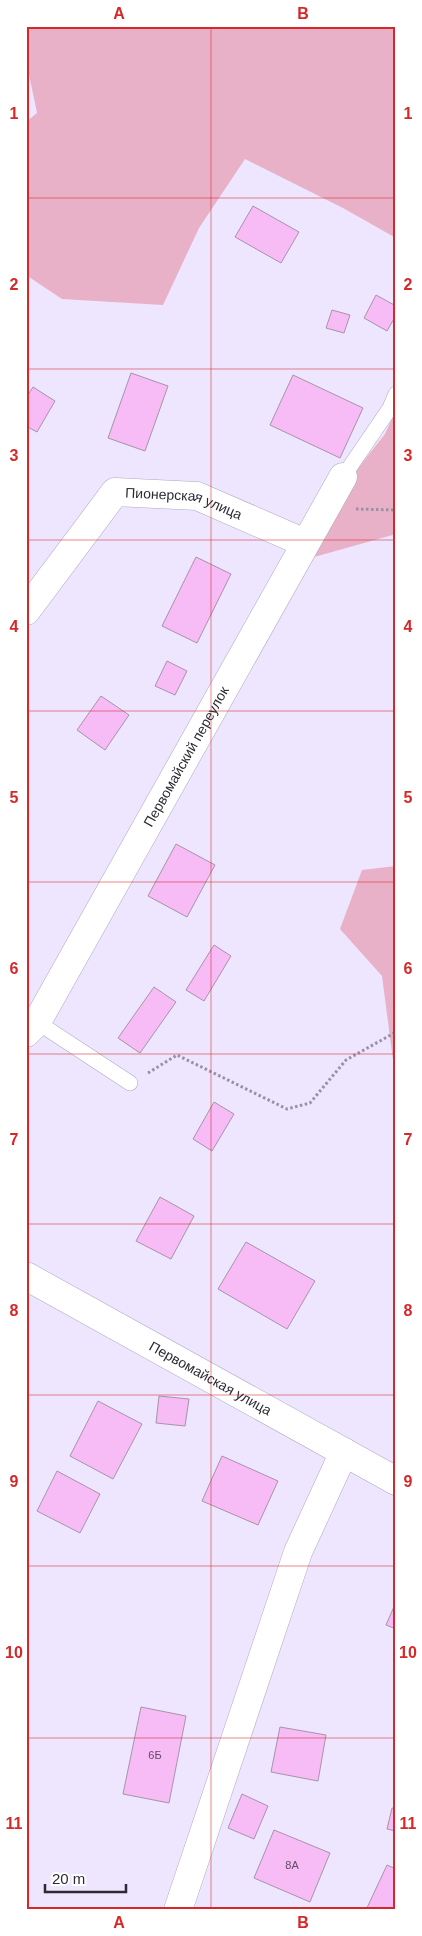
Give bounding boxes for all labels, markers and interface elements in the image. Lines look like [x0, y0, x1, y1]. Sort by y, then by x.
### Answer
text: A [113, 5, 125, 22]
text: B [297, 5, 309, 22]
text: 1 [10, 105, 19, 122]
text: 1 [404, 105, 413, 122]
text: 2 [10, 276, 19, 293]
text: 2 [404, 276, 413, 293]
text: 3 [10, 447, 19, 464]
text: 3 [404, 447, 413, 464]
street label: Пионерская улица [125, 485, 245, 523]
text: 4 [10, 618, 19, 635]
text: 4 [404, 618, 413, 635]
street label: Первомайский переулок [140, 683, 232, 830]
text: 5 [10, 789, 19, 806]
text: 5 [404, 789, 413, 806]
text: 6 [10, 960, 19, 977]
text: 6 [404, 960, 413, 977]
text: 7 [10, 1131, 19, 1148]
text: 7 [404, 1131, 413, 1148]
text: 8 [10, 1302, 19, 1319]
text: 8 [404, 1302, 413, 1319]
street label: Первомайская улица [147, 1338, 275, 1419]
text: 9 [10, 1473, 19, 1490]
text: 9 [404, 1473, 413, 1490]
text: 10 [5, 1644, 23, 1661]
text: 10 [399, 1644, 417, 1661]
house number: 6Б [148, 1749, 162, 1761]
text: 11 [6, 1815, 23, 1832]
text: 11 [400, 1815, 417, 1832]
house number: 8А [285, 1859, 299, 1871]
scale bar [45, 1861, 126, 1893]
text: 20 m [52, 1870, 85, 1887]
text: A [113, 1914, 125, 1931]
text: B [297, 1914, 309, 1931]

